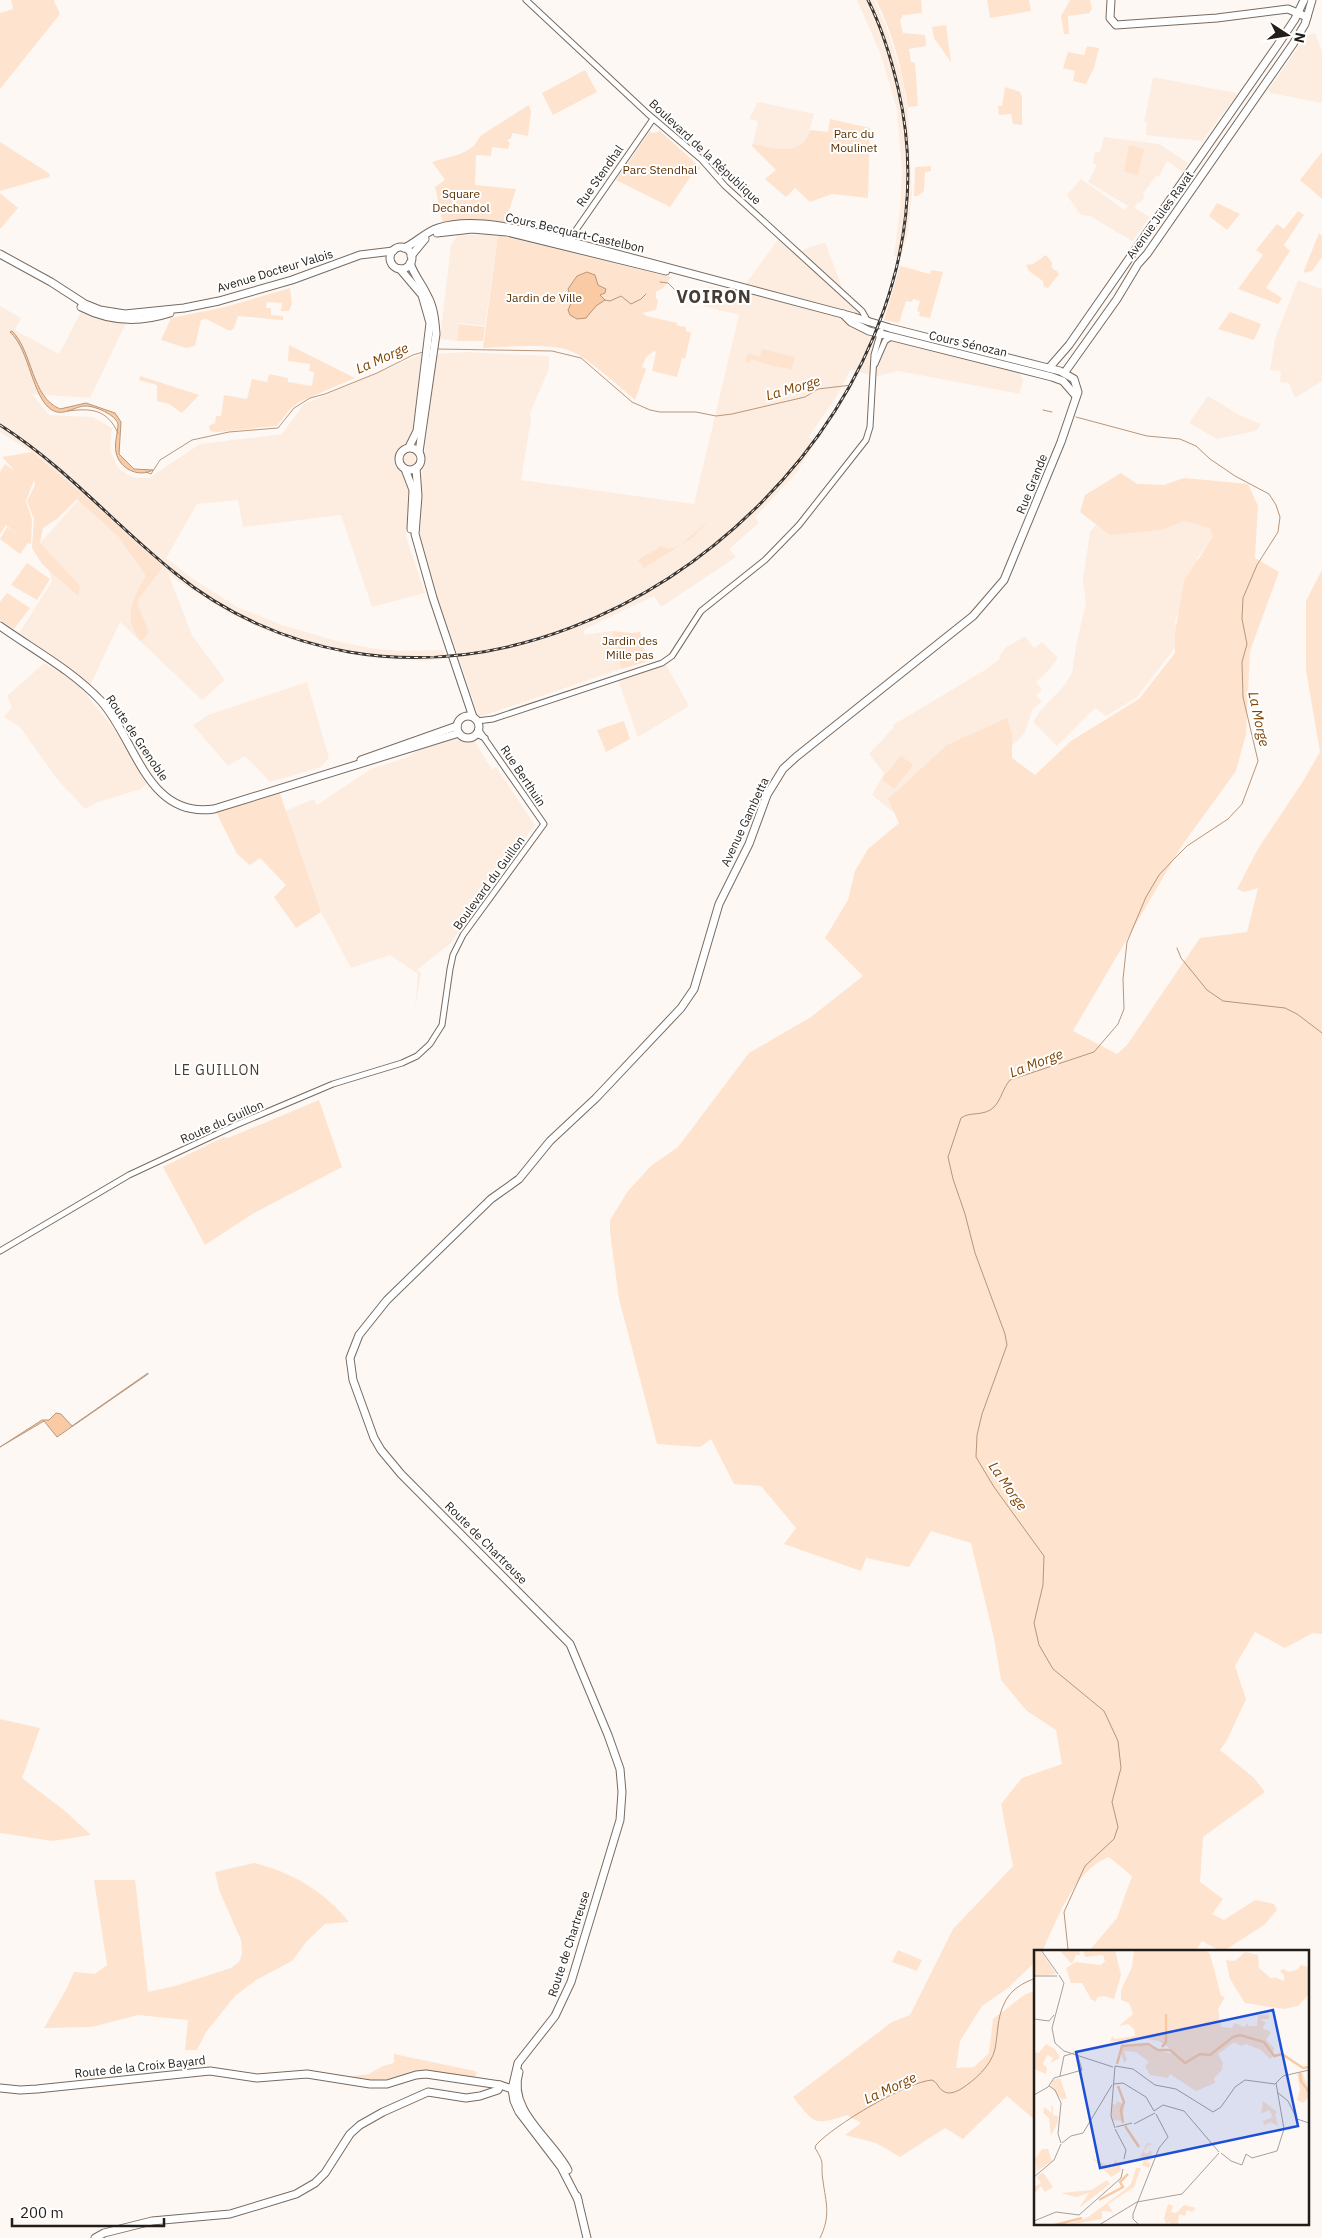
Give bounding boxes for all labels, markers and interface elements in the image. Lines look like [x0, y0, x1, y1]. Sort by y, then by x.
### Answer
north arrow [1262, 10, 1312, 60]
text: N [1290, 31, 1310, 45]
street label: Boulevard de la République [646, 96, 765, 208]
park label: Parc du Moulinet [830, 126, 878, 155]
street label: Rue Stendhal [573, 142, 626, 209]
park label: Parc Stendhal [623, 162, 697, 177]
street label: Avenue Jules Ravat [1123, 168, 1196, 261]
park label: Square Dechandol [432, 186, 490, 215]
street label: Cours Becquart-Castelbon [504, 209, 646, 256]
street label: Avenue Docteur Valois [215, 246, 335, 295]
district label: VOIRON [676, 285, 752, 308]
park label: Jardin de Ville [506, 290, 583, 305]
street label: Cours Sénozan [927, 327, 1009, 360]
water label: La Morge [353, 338, 411, 378]
water label: La Morge [764, 372, 822, 404]
street label: Rue Grande [1013, 451, 1051, 516]
park label: Jardin des Mille pas [602, 633, 658, 662]
water label: La Morge [1244, 690, 1274, 748]
street label: Route de Grenoble [103, 692, 172, 784]
street label: Rue Berthuin [497, 742, 549, 809]
street label: Avenue Gambetta [717, 774, 772, 869]
street label: Boulevard du Guillon [450, 833, 528, 933]
water label: La Morge [1007, 1045, 1065, 1081]
district label: LE GUILLON [174, 1061, 260, 1079]
street label: Route du Guillon [178, 1097, 266, 1147]
water label: La Morge [985, 1458, 1031, 1514]
street label: Route de Chartreuse [442, 1498, 531, 1587]
street label: Route de Chartreuse [544, 1889, 593, 1999]
inset map [1034, 1950, 1310, 2226]
street label: Route de la Croix Bayard [74, 2052, 206, 2081]
water label: La Morge [861, 2068, 919, 2108]
scale bar [12, 2196, 165, 2228]
text: 200 m [20, 2203, 64, 2222]

